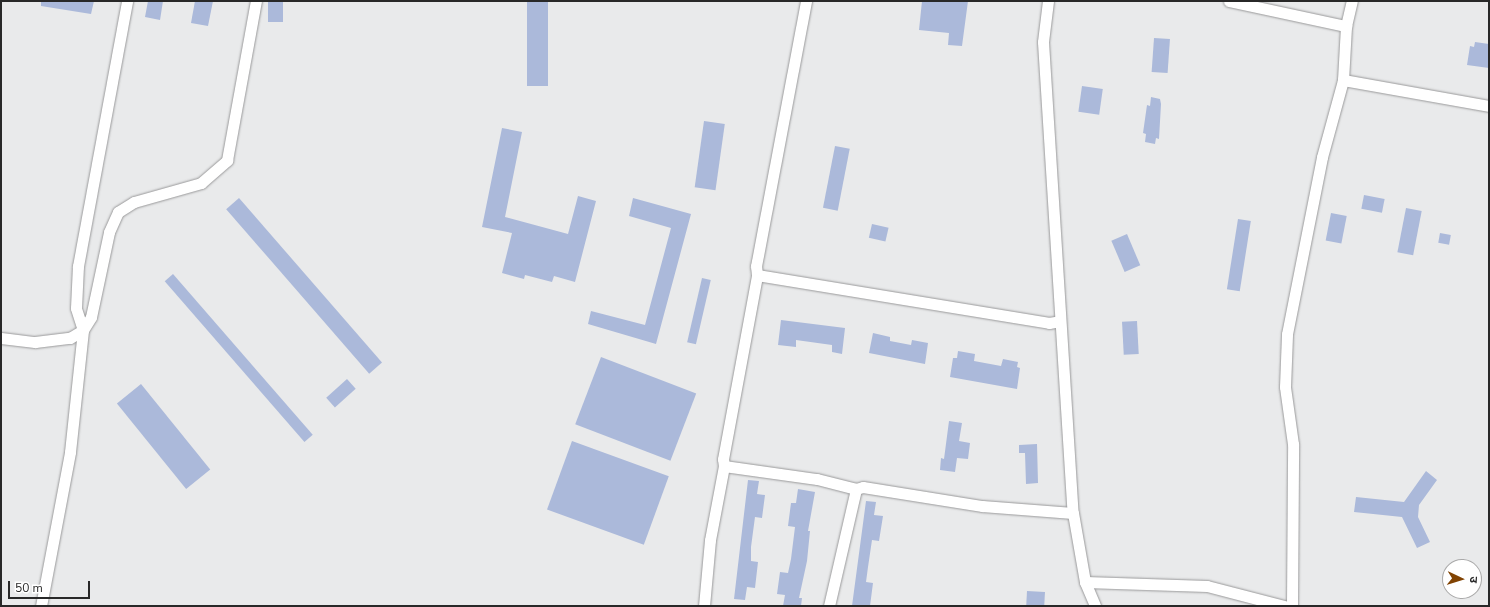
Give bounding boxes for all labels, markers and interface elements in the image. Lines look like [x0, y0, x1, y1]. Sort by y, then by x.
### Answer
north arrow [1442, 559, 1482, 599]
scale bar [10, 573, 92, 599]
text: उ [1466, 576, 1481, 584]
text: 50 m [15, 580, 43, 596]

